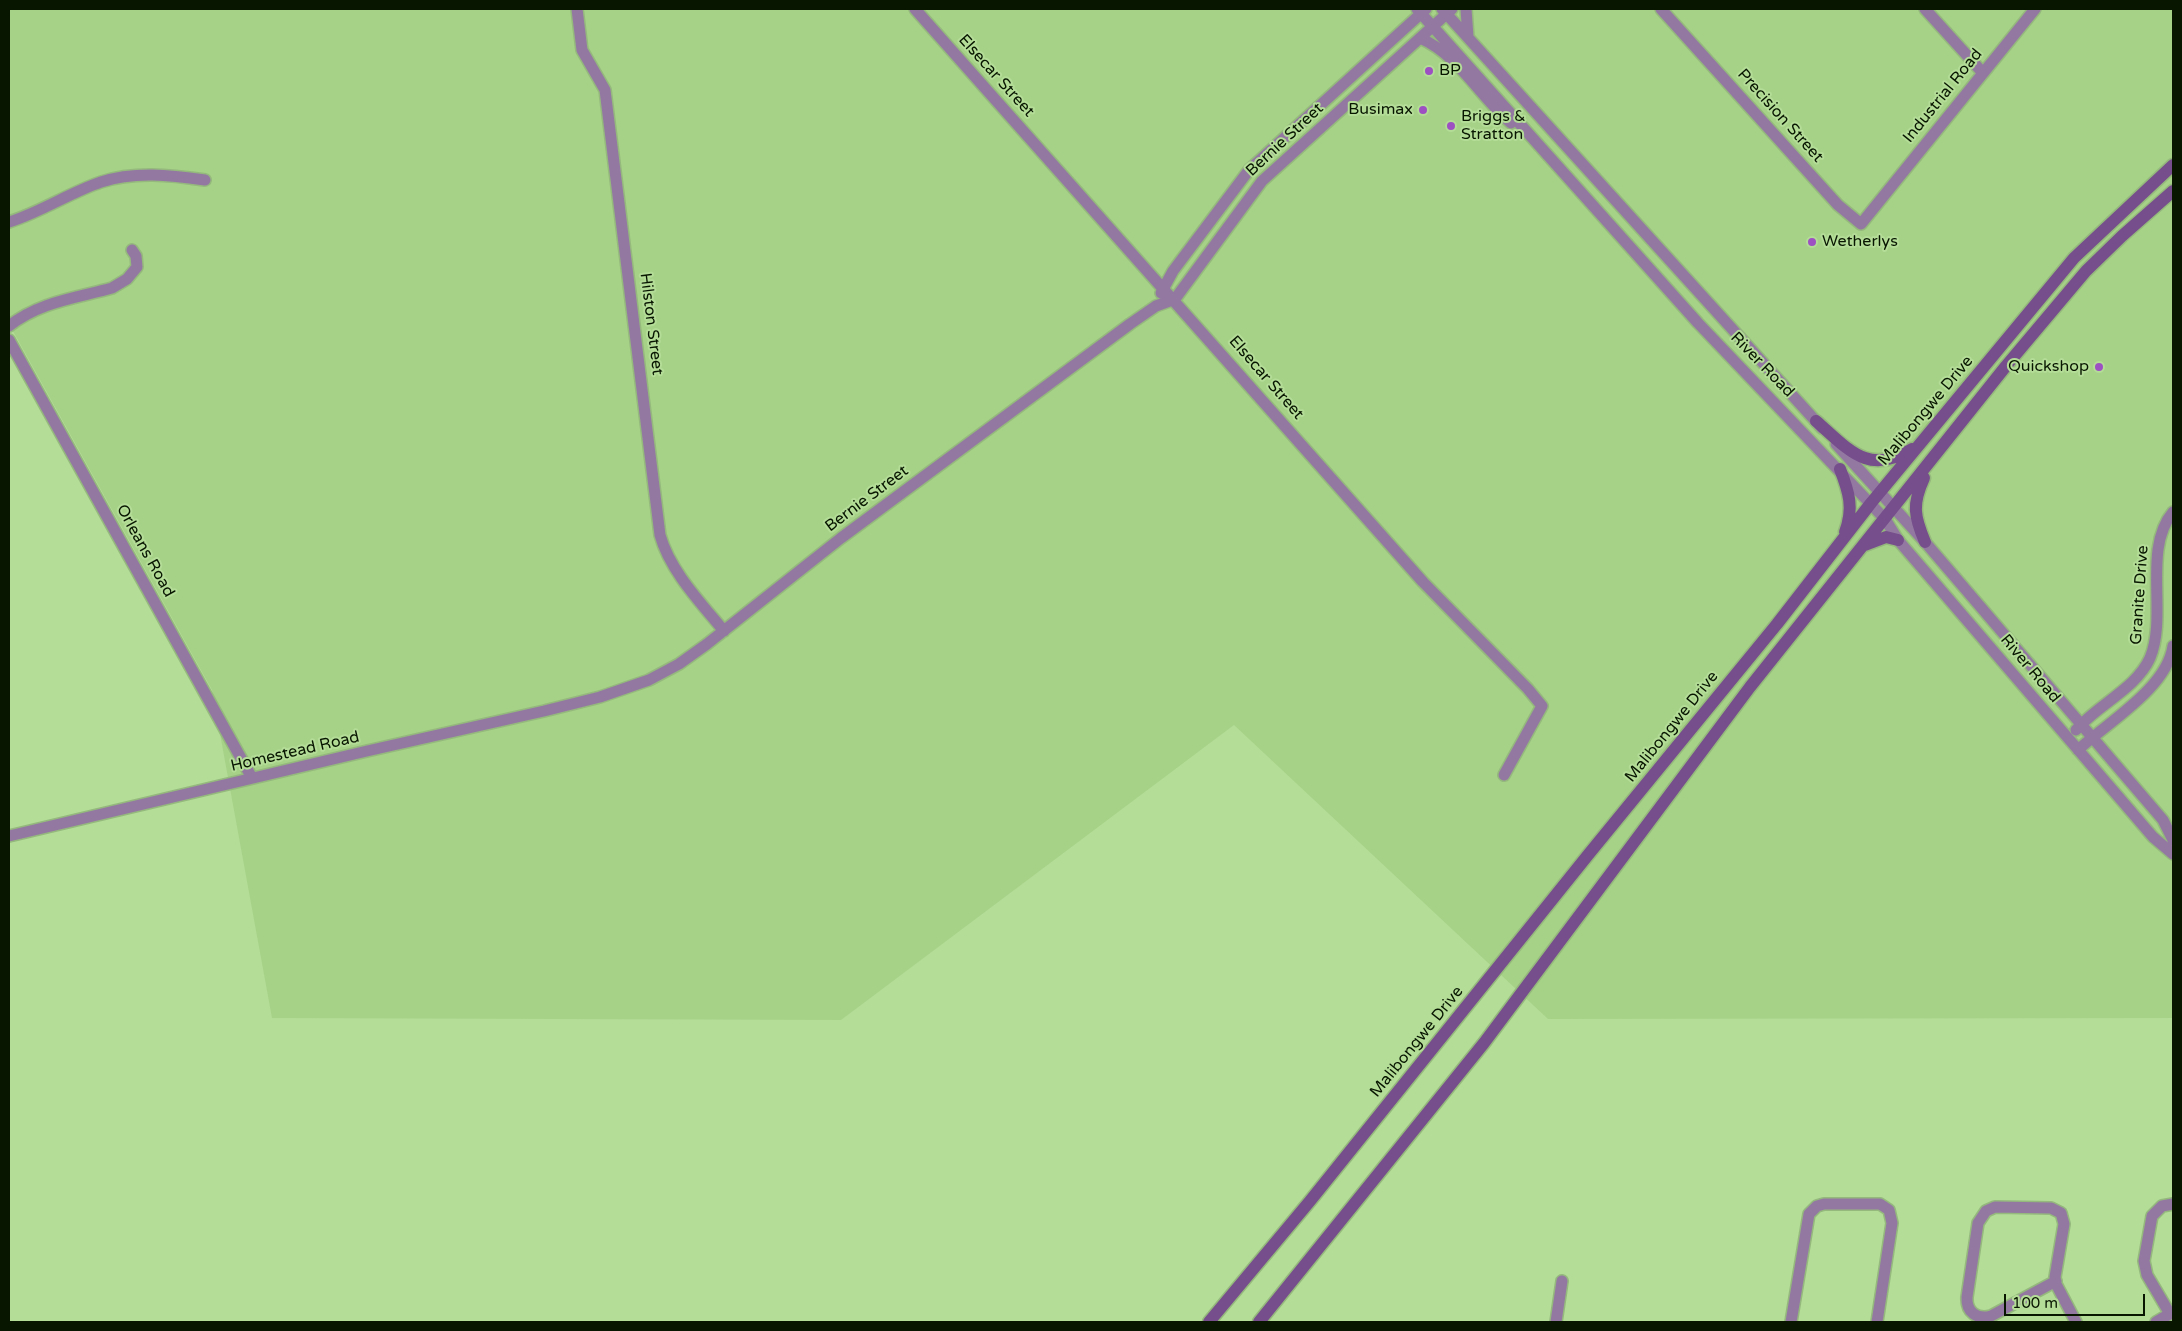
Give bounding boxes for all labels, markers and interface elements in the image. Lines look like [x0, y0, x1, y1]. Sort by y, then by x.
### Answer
street label: Elsecar Street [954, 31, 1038, 121]
street label: Industrial Road [1899, 45, 1987, 147]
place label: BP [1439, 61, 1461, 81]
marker: BP [1423, 65, 1435, 77]
street label: Precision Street [1733, 65, 1827, 167]
street label: Bernie Street [1242, 99, 1328, 181]
place label: Busimax [1348, 100, 1413, 120]
marker: Busimax [1417, 104, 1429, 116]
place label: Briggs & Stratton [1461, 107, 1526, 145]
marker: Briggs & Stratton [1445, 120, 1457, 132]
place label: Wetherlys [1822, 232, 1898, 252]
marker: Wetherlys [1806, 236, 1818, 248]
street label: Hilston Street [635, 272, 667, 376]
street label: River Road [1726, 328, 1798, 402]
street label: Elsecar Street [1224, 332, 1308, 424]
street label: Malibongwe Drive [1875, 352, 1977, 470]
place label: Quickshop [2008, 357, 2089, 377]
marker: Quickshop [2093, 361, 2105, 373]
street label: Bernie Street [822, 462, 912, 536]
street label: Orleans Road [112, 501, 178, 601]
street label: Granite Drive [2127, 545, 2153, 645]
street label: River Road [1996, 631, 2064, 707]
street label: Malibongwe Drive [1621, 668, 1723, 786]
street label: Homestead Road [229, 728, 361, 776]
street label: Malibongwe Drive [1366, 983, 1468, 1101]
scale bar [2007, 1284, 2148, 1316]
text: 100 m [2012, 1294, 2058, 1312]

